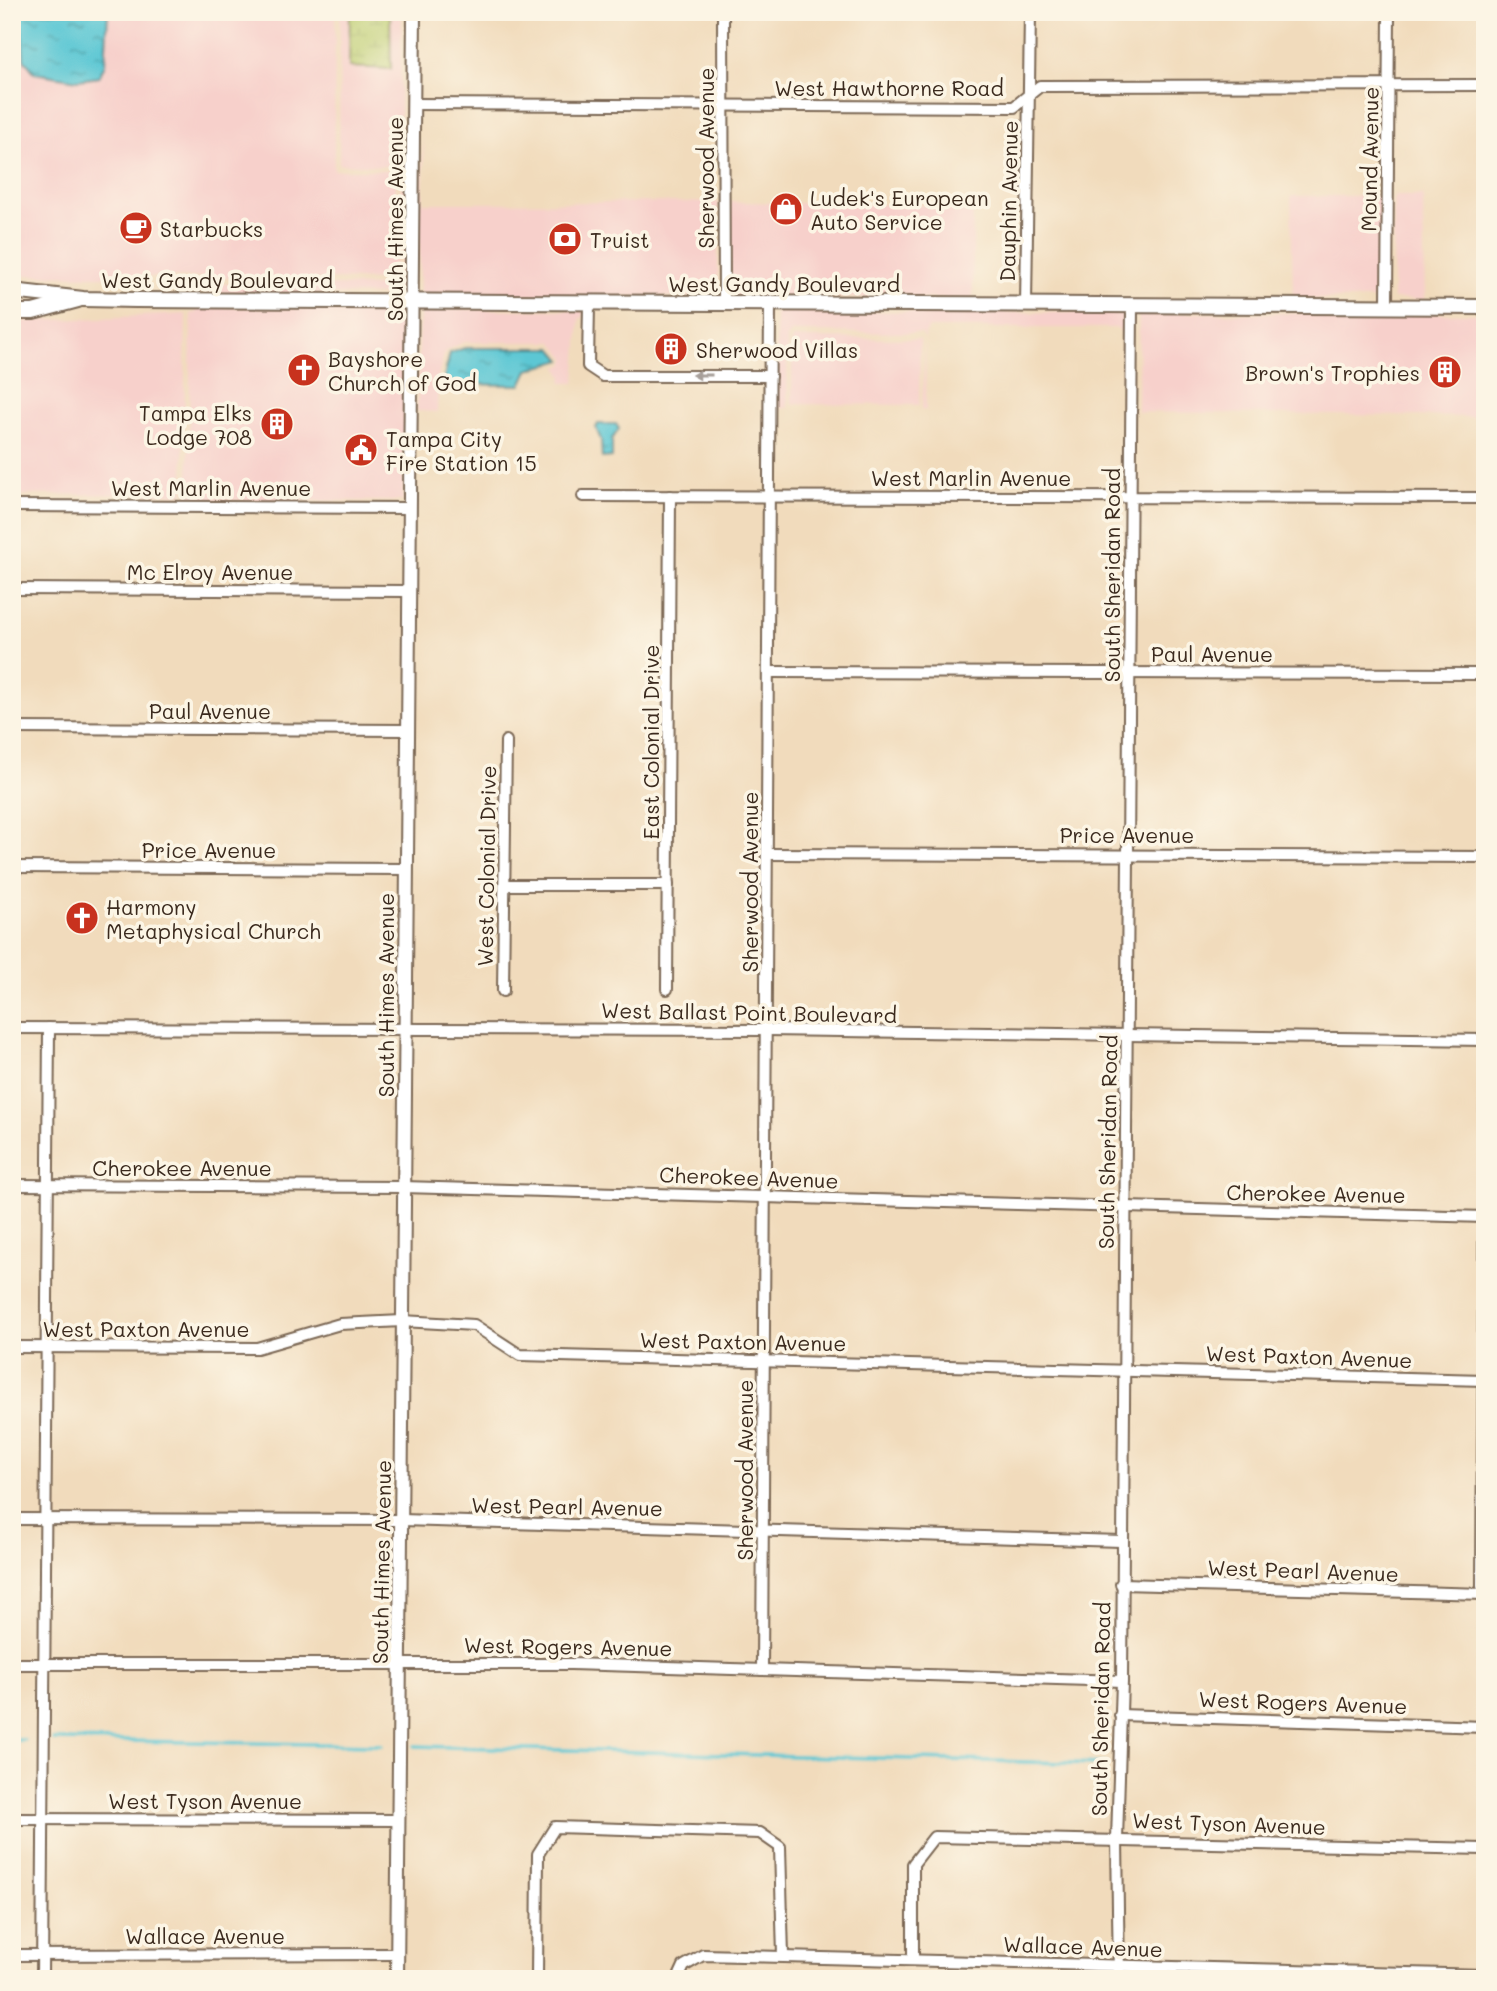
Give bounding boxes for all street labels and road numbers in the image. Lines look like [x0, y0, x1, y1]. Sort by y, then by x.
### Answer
street label: Sherwood Avenue [692, 67, 719, 249]
street label: West Hawthorne Road [774, 74, 1004, 101]
street label: Mound Avenue [1354, 86, 1384, 232]
street label: South Himes Avenue [381, 117, 408, 321]
street label: Dauphin Avenue [993, 120, 1023, 282]
street label: West Gandy Boulevard [101, 266, 333, 293]
street label: West Gandy Boulevard [668, 270, 900, 297]
street label: West Marlin Avenue [871, 464, 1071, 491]
street label: South Sheridan Road [1098, 468, 1125, 682]
street label: West Marlin Avenue [111, 474, 311, 501]
street label: Mc Elroy Avenue [127, 558, 293, 585]
street label: Paul Avenue [1151, 640, 1273, 667]
street label: East Colonial Drive [637, 644, 664, 840]
street label: Paul Avenue [149, 697, 271, 724]
street label: West Colonial Drive [471, 765, 501, 967]
street label: Sherwood Avenue [736, 791, 763, 973]
street label: Price Avenue [1060, 821, 1194, 848]
street label: Price Avenue [142, 836, 276, 863]
street label: South Himes Avenue [372, 893, 399, 1097]
street label: West Ballast Point Boulevard [601, 996, 897, 1028]
street label: South Sheridan Road [1092, 1035, 1122, 1249]
street label: Cherokee Avenue [92, 1154, 272, 1181]
street label: Cherokee Avenue [659, 1160, 839, 1194]
street label: Cherokee Avenue [1226, 1178, 1406, 1208]
street label: West Paxton Avenue [43, 1315, 249, 1342]
street label: West Paxton Avenue [639, 1326, 847, 1356]
street label: West Paxton Avenue [1205, 1339, 1413, 1373]
street label: Sherwood Avenue [731, 1379, 758, 1561]
street label: South Himes Avenue [366, 1460, 396, 1664]
street label: West Pearl Avenue [471, 1491, 663, 1521]
street label: West Pearl Avenue [1207, 1553, 1399, 1587]
street label: South Sheridan Road [1085, 1602, 1115, 1816]
street label: West Rogers Avenue [463, 1631, 673, 1661]
street label: West Rogers Avenue [1198, 1685, 1408, 1719]
street label: West Tyson Avenue [108, 1787, 302, 1814]
street label: West Tyson Avenue [1132, 1806, 1326, 1840]
street label: Wallace Avenue [125, 1922, 285, 1949]
street label: Wallace Avenue [1003, 1930, 1163, 1962]

